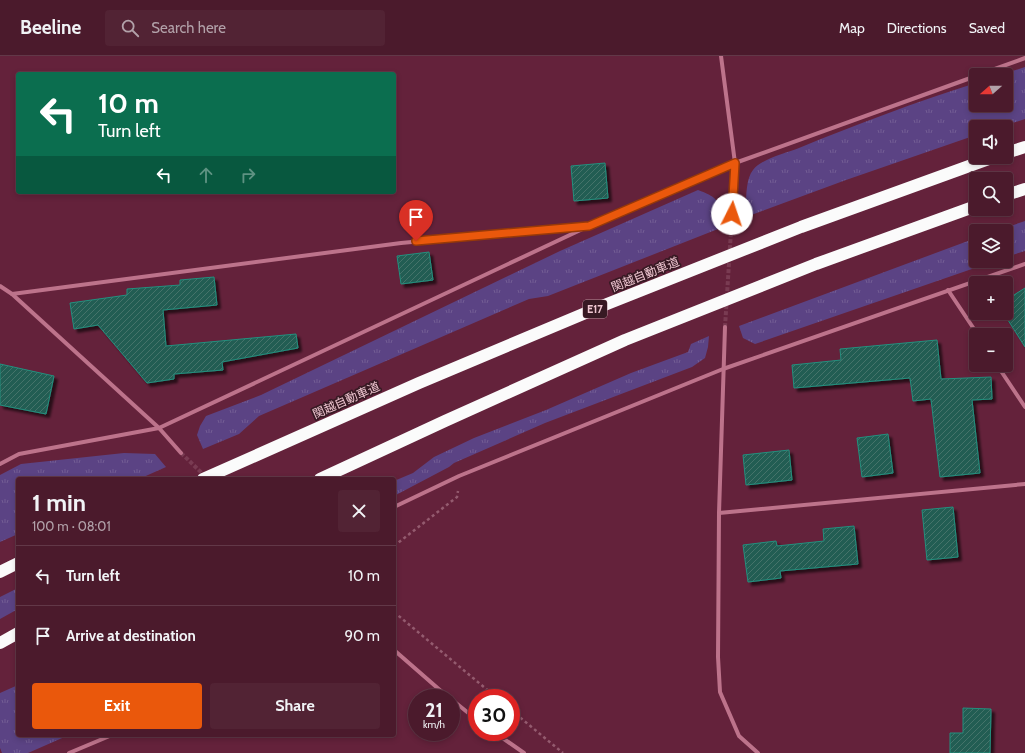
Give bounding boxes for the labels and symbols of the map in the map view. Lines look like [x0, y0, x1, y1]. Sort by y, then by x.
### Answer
north arrow [969, 68, 1013, 112]
position arrow [711, 193, 753, 235]
pin [399, 200, 433, 241]
street label: 関越自動車道 [609, 254, 681, 294]
road number: E17 [583, 300, 607, 318]
street label: 関越自動車道 [310, 379, 382, 421]
speed limit sign: 30 [468, 689, 520, 741]

